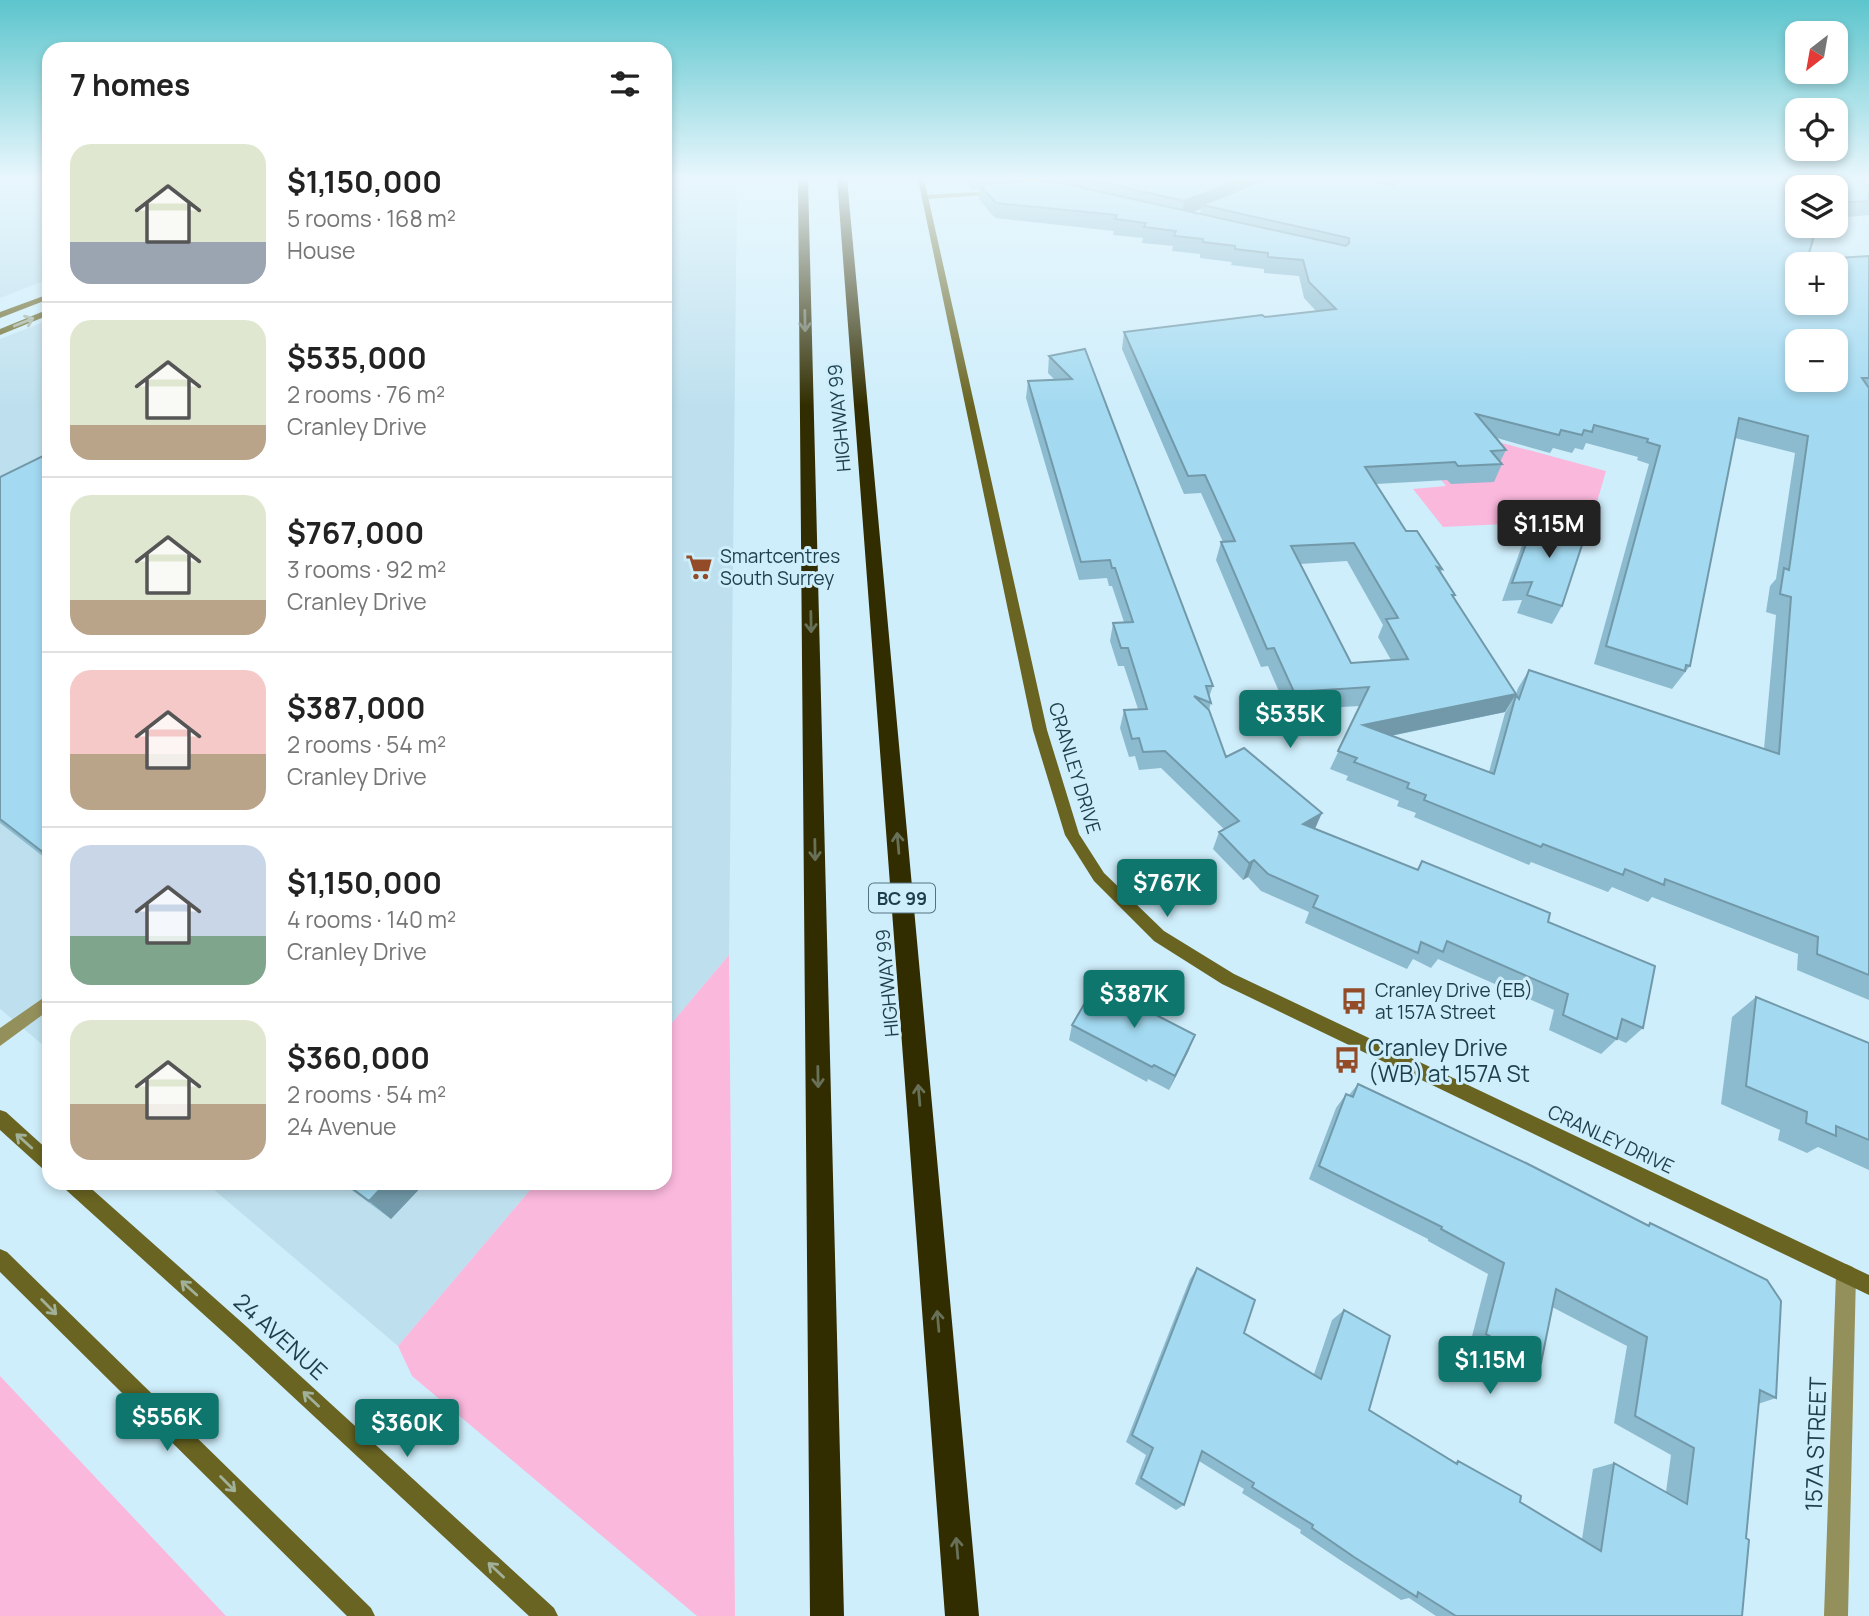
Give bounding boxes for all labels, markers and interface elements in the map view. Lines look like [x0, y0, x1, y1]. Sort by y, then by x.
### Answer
north arrow [1785, 21, 1848, 84]
map controls [1785, 21, 1848, 392]
text: 7 homes [70, 64, 190, 105]
icon: filters [606, 65, 644, 103]
button: locate [1785, 98, 1848, 161]
text: $1,150,000 [287, 161, 442, 202]
icon: home [126, 172, 210, 256]
button: layers [1785, 175, 1848, 238]
text: 5 rooms · 168 m² [287, 202, 456, 234]
text: House [287, 234, 356, 266]
button: + [1785, 252, 1848, 315]
one-way arrow [799, 309, 812, 332]
one-way arrow [13, 315, 35, 328]
button: − [1785, 329, 1848, 392]
text: $535,000 [287, 337, 427, 378]
icon: home [126, 348, 210, 432]
street label: HIGHWAY 99 [821, 363, 857, 473]
text: 2 rooms · 76 m² [287, 378, 445, 410]
text: Cranley Drive [287, 410, 427, 442]
pin: $1.15M [1492, 500, 1606, 560]
text: $1.15M [1513, 507, 1585, 539]
text: $767,000 [287, 512, 424, 553]
icon: home [126, 523, 210, 607]
place label: Smartcentres South Surrey [720, 543, 840, 591]
supermarket icon: Smartcentres South Surrey [684, 552, 714, 582]
text: 3 rooms · 92 m² [287, 553, 446, 585]
text: Cranley Drive [287, 585, 427, 617]
one-way arrow [804, 610, 818, 633]
text: $387,000 [287, 687, 426, 728]
pin: $535K [1241, 690, 1339, 750]
text: $535K [1255, 697, 1325, 729]
icon: home [126, 698, 210, 782]
street label: CRANLEY DRIVE [1043, 699, 1107, 837]
text: 2 rooms · 54 m² [287, 728, 446, 760]
text: Cranley Drive [287, 760, 427, 792]
one-way arrow [891, 833, 904, 855]
one-way arrow [808, 838, 821, 861]
pin: $767K [1118, 860, 1216, 919]
text: $1,150,000 [287, 862, 442, 903]
text: $767K [1133, 866, 1201, 898]
icon: home [126, 873, 210, 957]
road number: BC 99 [869, 884, 935, 912]
text: 4 rooms · 140 m² [287, 903, 456, 935]
street label: HIGHWAY 99 [869, 928, 905, 1038]
text: Cranley Drive [287, 935, 427, 967]
pin: $387K [1085, 970, 1183, 1030]
text: $387K [1099, 977, 1169, 1009]
place label: Cranley Drive (EB) at 157A Street [1375, 977, 1533, 1025]
bus stop icon: Cranley Drive (EB) at 157A Street [1339, 986, 1369, 1016]
place label: Cranley Drive (WB) at 157A St [1368, 1031, 1530, 1089]
text: $360,000 [287, 1037, 430, 1078]
bus stop icon: Cranley Drive (WB) at 157A St [1332, 1045, 1362, 1075]
icon: home [126, 1048, 210, 1132]
one-way arrow [812, 1065, 825, 1088]
text: 2 rooms · 54 m² [287, 1078, 446, 1110]
one-way arrow [912, 1084, 925, 1106]
street label: CRANLEY DRIVE [1544, 1098, 1678, 1180]
text: 24 Avenue [287, 1110, 397, 1142]
one-way arrow [16, 1133, 34, 1149]
one-way arrow [181, 1280, 198, 1297]
street label: 24 AVENUE [227, 1285, 335, 1387]
one-way arrow [40, 1299, 57, 1316]
one-way arrow [931, 1310, 944, 1333]
pin: $1.15M [1433, 1336, 1547, 1396]
text: $1.15M [1454, 1343, 1526, 1375]
street label: 157A STREET [1797, 1376, 1833, 1512]
one-way arrow [302, 1391, 320, 1407]
pin: $556K [118, 1394, 216, 1453]
text: $556K [132, 1400, 202, 1432]
pin: $360K [358, 1400, 456, 1459]
text: $360K [371, 1406, 443, 1438]
one-way arrow [220, 1475, 237, 1492]
one-way arrow [950, 1537, 963, 1560]
one-way arrow [488, 1561, 505, 1578]

